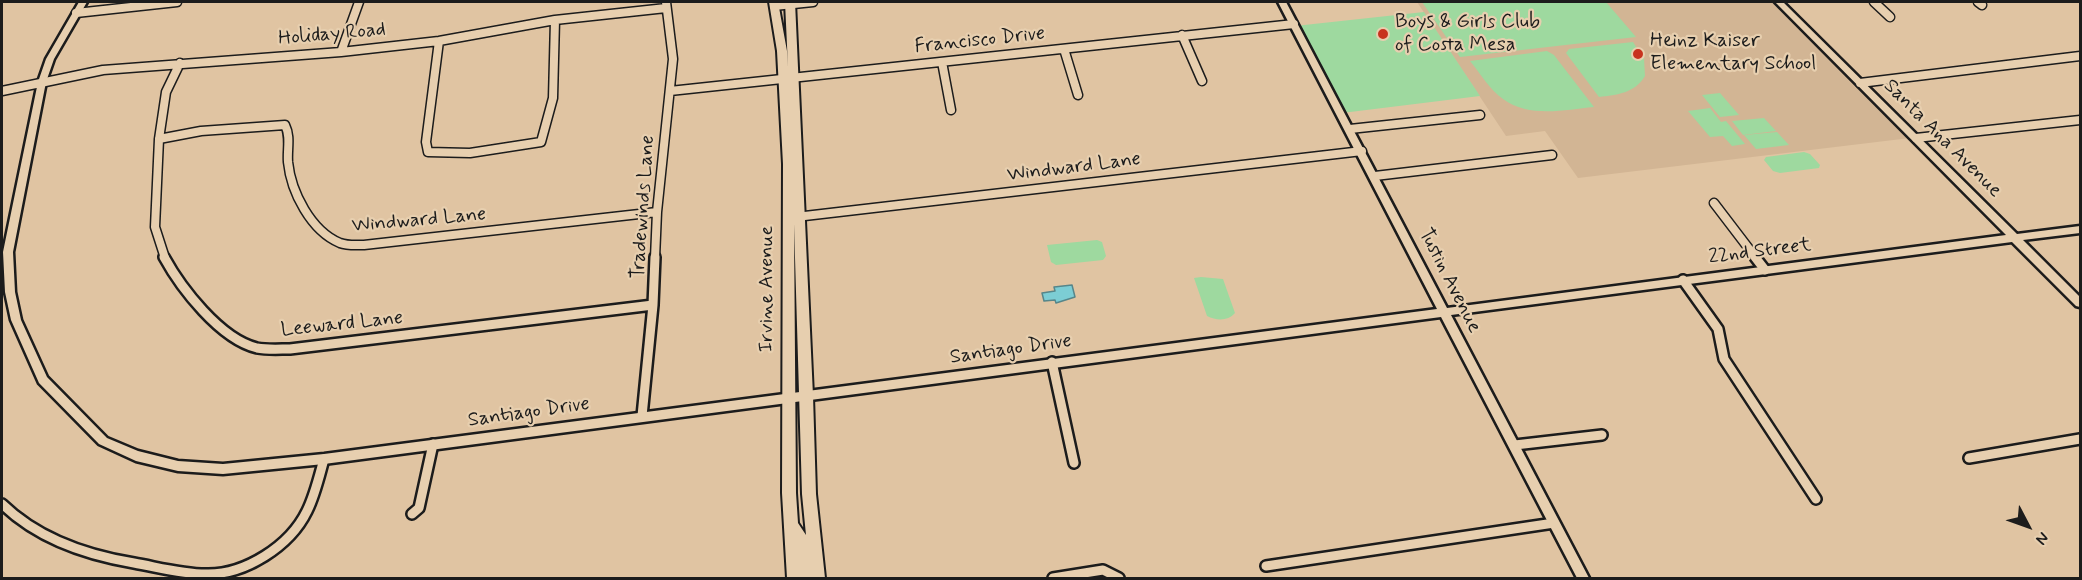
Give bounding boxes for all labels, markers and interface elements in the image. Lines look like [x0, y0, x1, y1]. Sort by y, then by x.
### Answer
place label: Boys & Girls Club of Costa Mesa [1395, 11, 1540, 58]
street label: Holiday Road [277, 18, 387, 52]
street label: Francisco Drive [914, 22, 1046, 60]
marker: Boys & Girls Club of Costa Mesa [1376, 27, 1390, 41]
place label: Heinz Kaiser Elementary School [1650, 30, 1816, 77]
marker: Heinz Kaiser Elementary School [1631, 47, 1645, 61]
street label: Santa Ana Avenue [1878, 75, 2006, 203]
street label: Tradewinds Lane [627, 134, 661, 280]
street label: Windward Lane [1006, 148, 1142, 188]
street label: Windward Lane [351, 203, 487, 239]
street label: Tustin Avenue [1412, 225, 1486, 337]
street label: Irvine Avenue [756, 226, 780, 352]
street label: 22nd Street [1707, 234, 1813, 270]
street label: Leeward Lane [280, 307, 404, 343]
street label: Santiago Drive [949, 330, 1073, 370]
street label: Santiago Drive [467, 393, 591, 433]
north arrow [1998, 496, 2058, 556]
text: N [2031, 527, 2053, 549]

